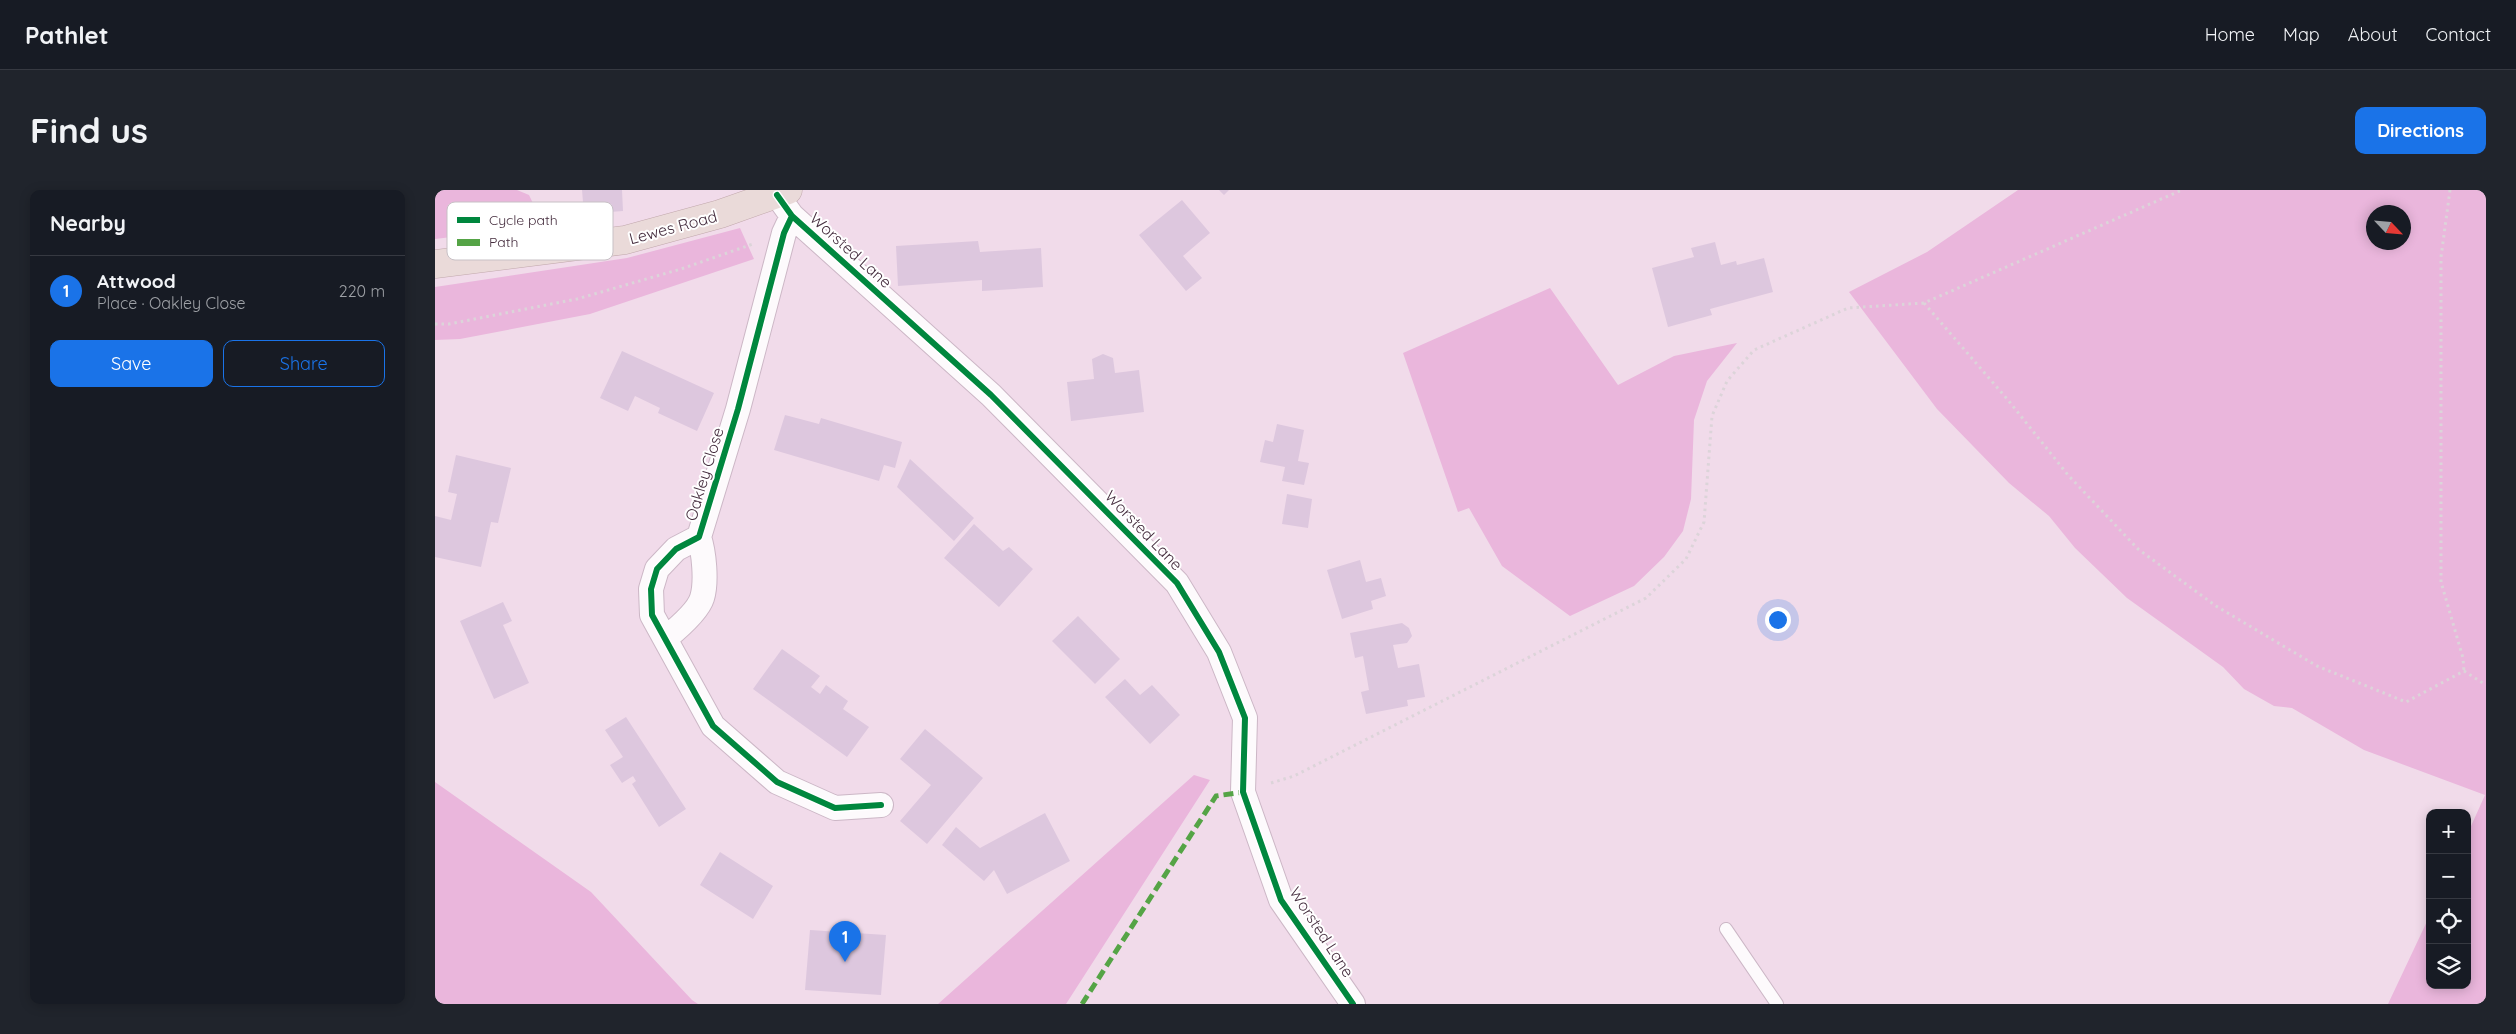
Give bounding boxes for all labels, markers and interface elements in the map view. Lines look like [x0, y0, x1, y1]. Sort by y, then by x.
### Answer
text: Pathlet [25, 20, 109, 50]
text: Home [2205, 23, 2255, 46]
text: Map [2283, 23, 2320, 46]
text: About [2348, 23, 2398, 46]
text: Contact [2426, 23, 2491, 46]
button: Directions [2355, 107, 2486, 154]
text: Find us [30, 108, 148, 152]
legend [447, 202, 613, 260]
north arrow [2366, 205, 2411, 250]
street label: Lewes Road [627, 206, 719, 248]
street label: Worsted Lane [806, 208, 896, 292]
text: Nearby [50, 210, 126, 236]
text: Cycle path [489, 211, 558, 229]
text: Path [489, 233, 518, 251]
text: Attwood [97, 269, 176, 293]
text: 1 [63, 281, 69, 301]
text: 220 m [339, 281, 385, 301]
text: Place · Oakley Close [97, 293, 246, 313]
button: Save [50, 340, 213, 387]
button: Share [223, 340, 385, 387]
street label: Oakley Close [680, 425, 728, 523]
street label: Worsted Lane [1101, 486, 1187, 574]
your location [1765, 607, 1791, 633]
map controls [2426, 809, 2471, 989]
button: + [2426, 809, 2471, 854]
button: − [2426, 854, 2471, 899]
street label: Worsted Lane [1285, 883, 1359, 981]
button: locate [2426, 899, 2471, 944]
pin: 1 [829, 921, 861, 962]
button: layers [2426, 944, 2471, 989]

